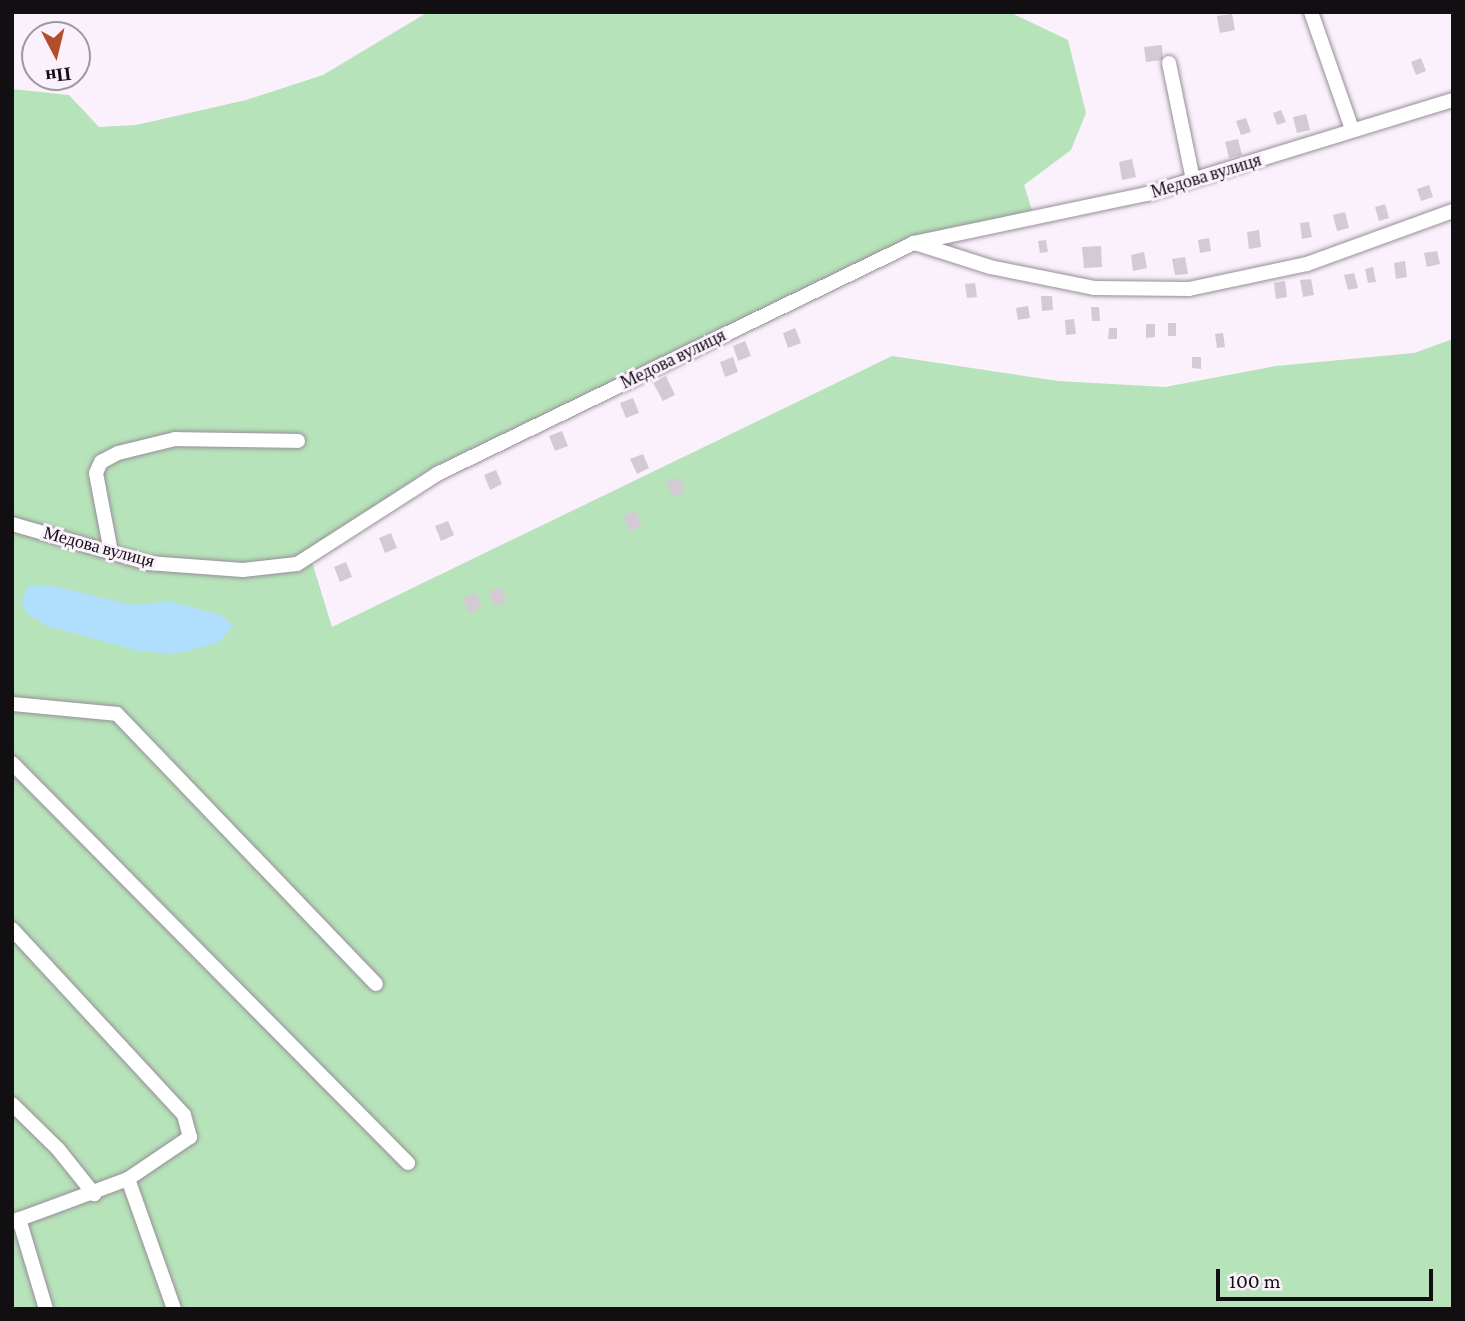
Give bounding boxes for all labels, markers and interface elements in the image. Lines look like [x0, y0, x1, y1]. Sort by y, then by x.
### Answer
north arrow [21, 21, 91, 91]
text: Пн [44, 63, 72, 87]
street label: Медова вулиця [1148, 149, 1264, 203]
street label: Медова вулиця [617, 324, 729, 394]
street label: Медова вулиця [41, 522, 157, 572]
scale bar [1220, 1254, 1437, 1298]
text: 100 m [1229, 1269, 1281, 1293]

